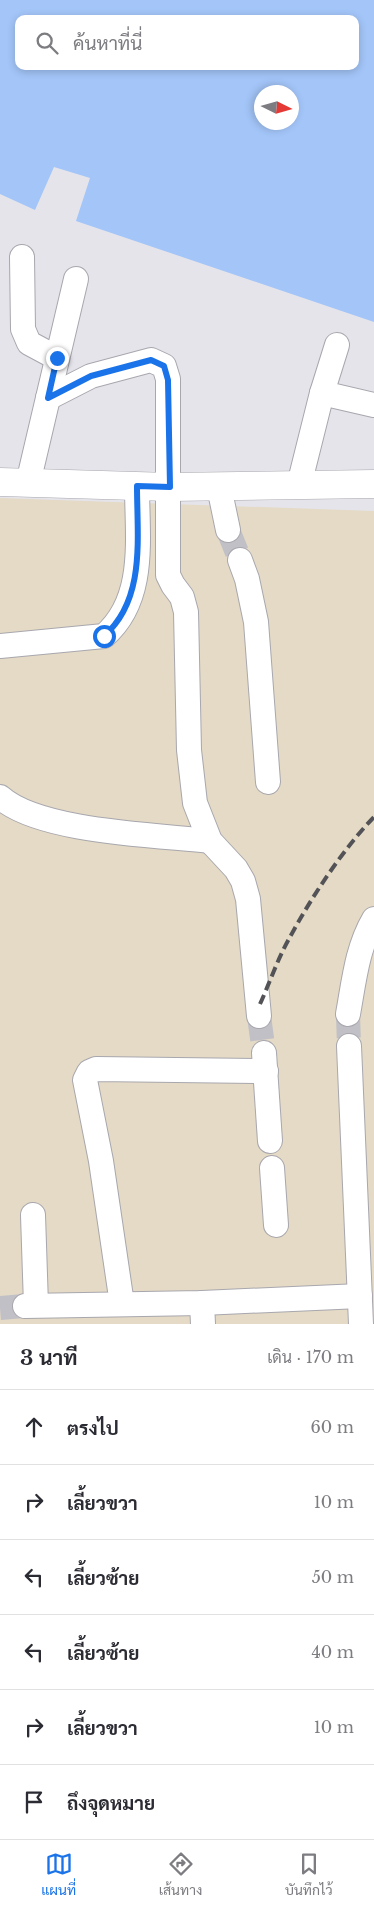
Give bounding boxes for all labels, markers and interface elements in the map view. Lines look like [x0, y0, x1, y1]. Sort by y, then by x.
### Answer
search box [15, 15, 359, 70]
icon: search [33, 29, 61, 57]
text: ค้นหาที่นี่ [73, 32, 142, 55]
north arrow [254, 85, 299, 130]
route end [46, 347, 69, 370]
route start [93, 625, 116, 648]
text: 3 นาที [20, 1345, 78, 1371]
text: เดิน · 170 m [267, 1347, 354, 1367]
icon: ahead [20, 1413, 48, 1441]
text: ตรงไป [67, 1417, 119, 1440]
text: 60 m [311, 1417, 354, 1437]
icon: right [20, 1488, 48, 1516]
text: เลี้ยวขวา [67, 1492, 138, 1515]
text: 10 m [314, 1492, 354, 1512]
icon: left [20, 1563, 48, 1591]
text: เลี้ยวซ้าย [67, 1567, 139, 1590]
text: 50 m [312, 1567, 354, 1587]
icon: left [20, 1638, 48, 1666]
text: เลี้ยวซ้าย [67, 1642, 139, 1665]
text: 40 m [311, 1642, 354, 1662]
icon: right [20, 1713, 48, 1741]
text: เลี้ยวขวา [67, 1717, 138, 1740]
text: 10 m [314, 1717, 354, 1737]
icon: arrive [20, 1788, 48, 1816]
text: ถึงจุดหมาย [67, 1792, 155, 1815]
tab: แผนที่ [41, 1850, 76, 1899]
tab: เส้นทาง [159, 1850, 202, 1899]
tab: บันทึกไว้ [285, 1850, 333, 1899]

